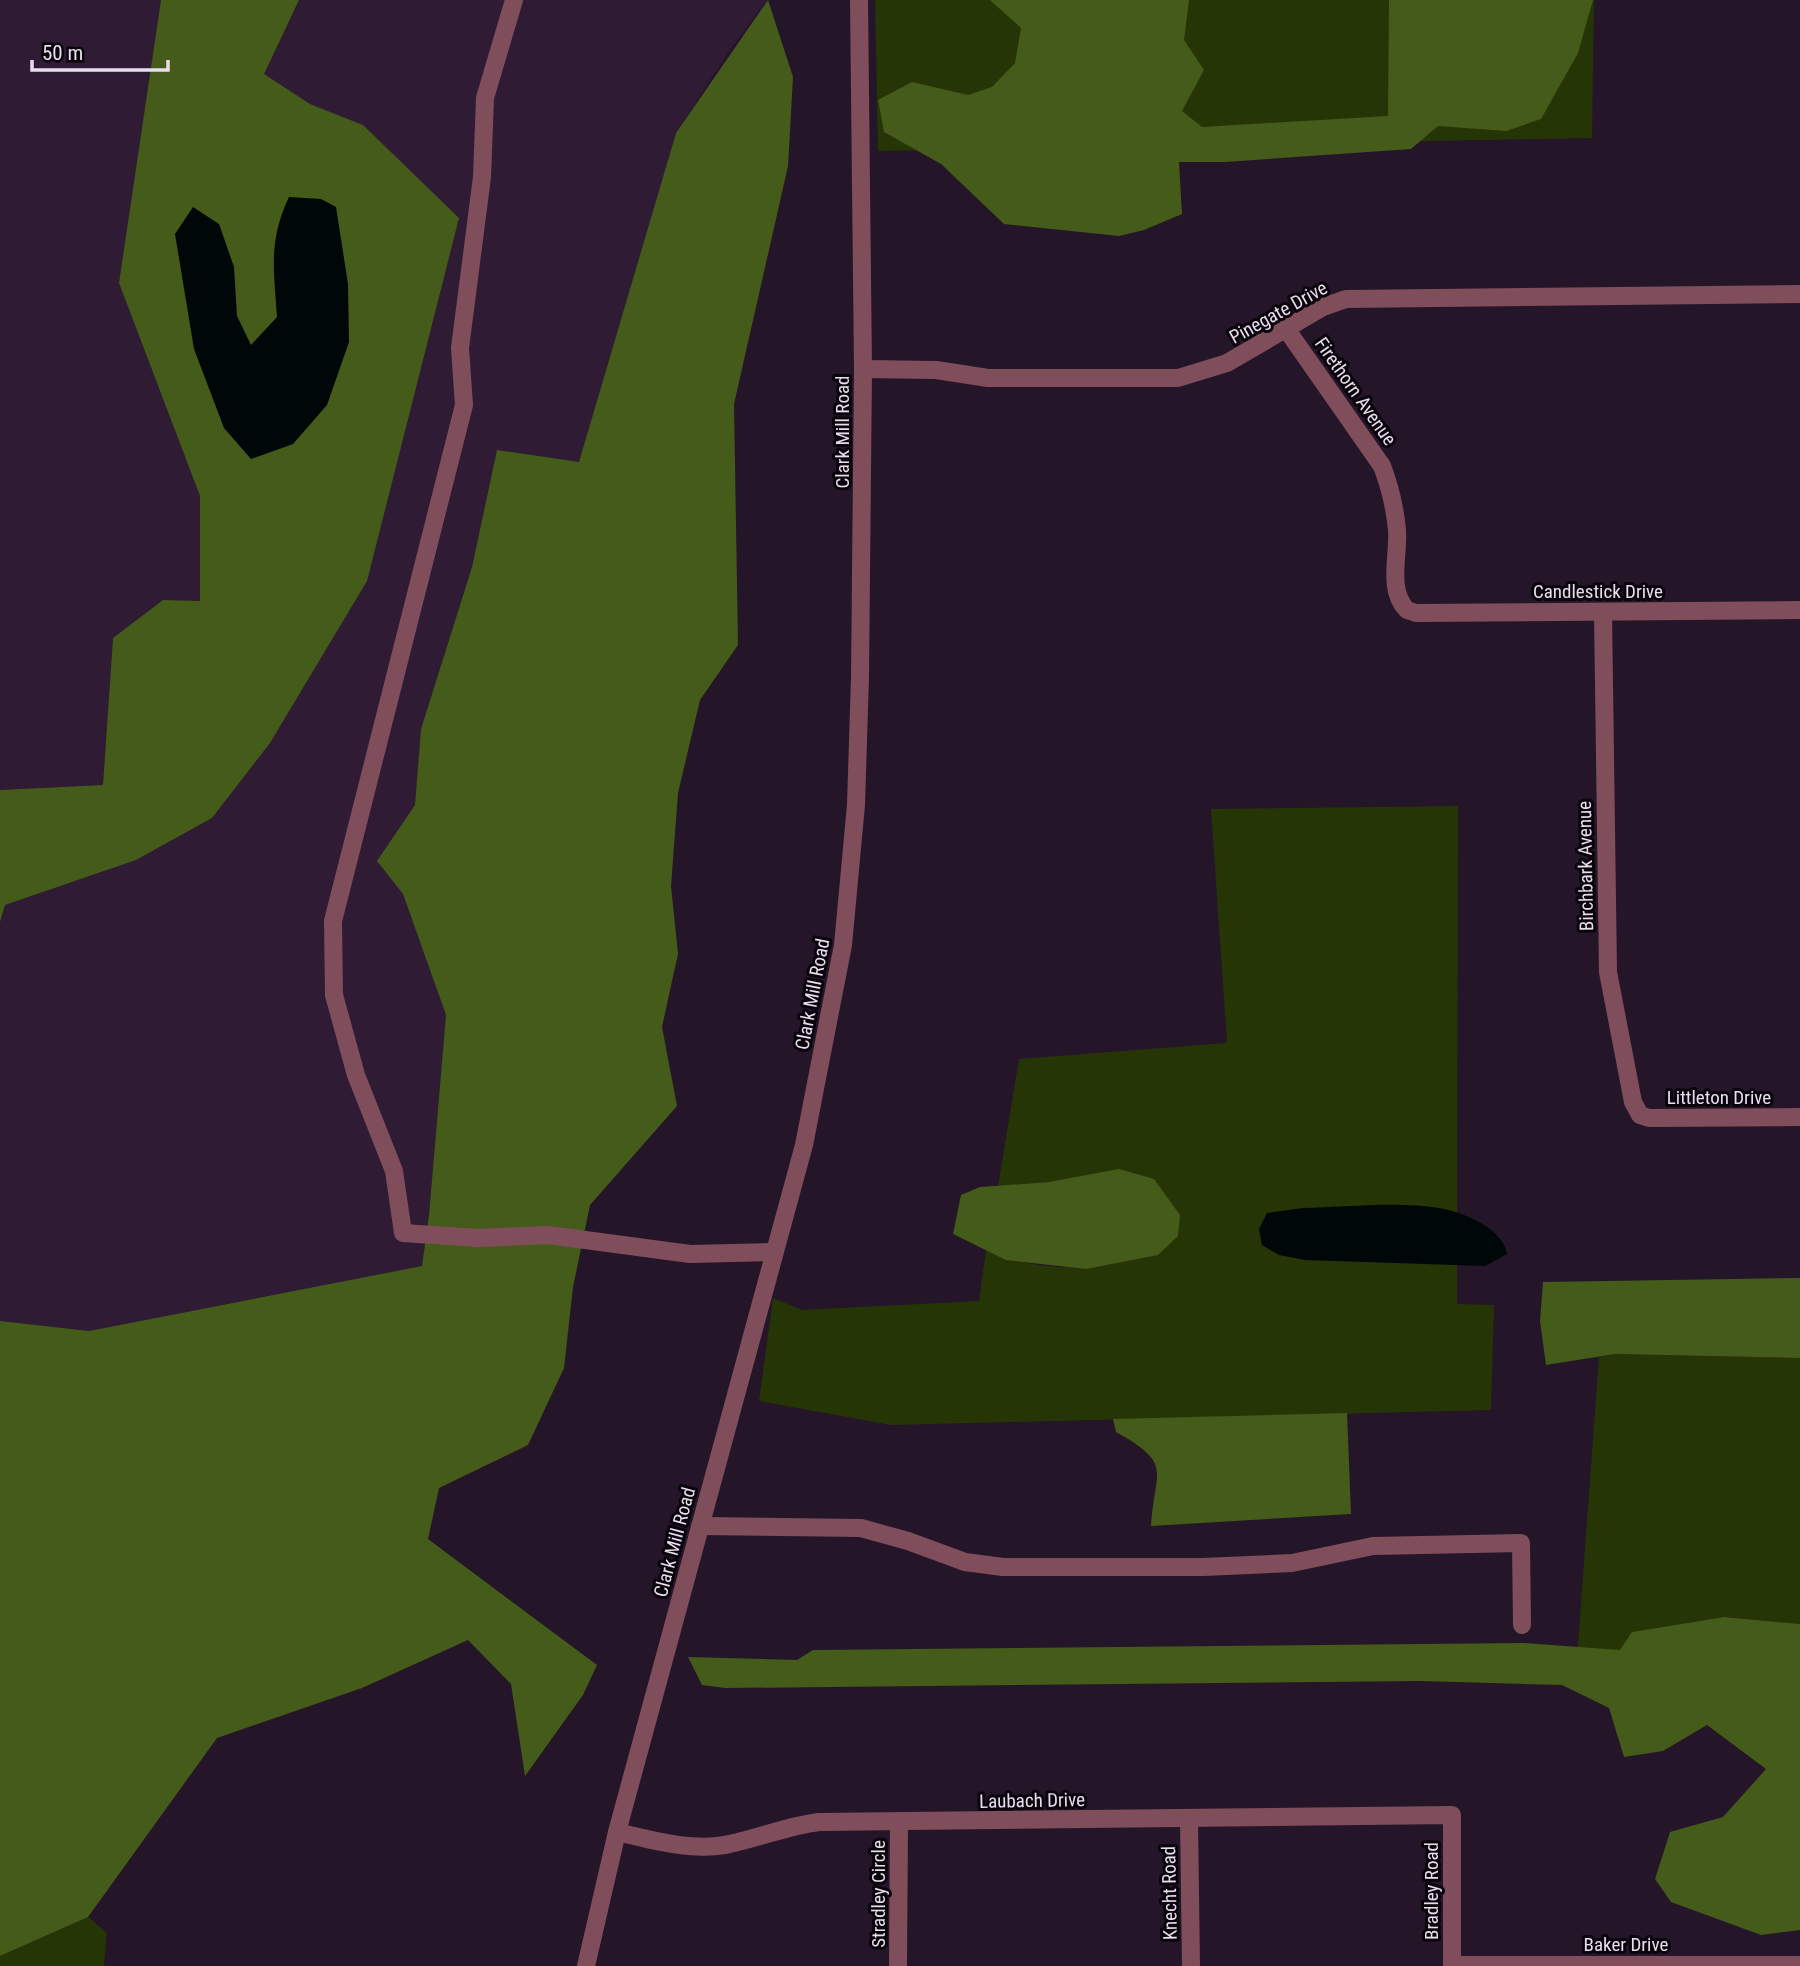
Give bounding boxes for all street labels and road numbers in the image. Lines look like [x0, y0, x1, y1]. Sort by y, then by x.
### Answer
street label: Pinegate Drive [1225, 276, 1331, 349]
street label: Firethorn Avenue [1310, 333, 1401, 450]
street label: Clark Mill Road [831, 376, 854, 488]
street label: Candlestick Drive [1533, 580, 1663, 603]
street label: Birchbark Avenue [1573, 801, 1598, 931]
street label: Clark Mill Road [790, 936, 835, 1052]
street label: Littleton Drive [1667, 1086, 1771, 1109]
street label: Clark Mill Road [649, 1485, 700, 1600]
street label: Laubach Drive [979, 1788, 1085, 1813]
street label: Stradley Circle [867, 1840, 890, 1948]
street label: Bradley Road [1420, 1842, 1443, 1940]
street label: Knecht Road [1157, 1846, 1182, 1940]
street label: Baker Drive [1584, 1933, 1668, 1956]

